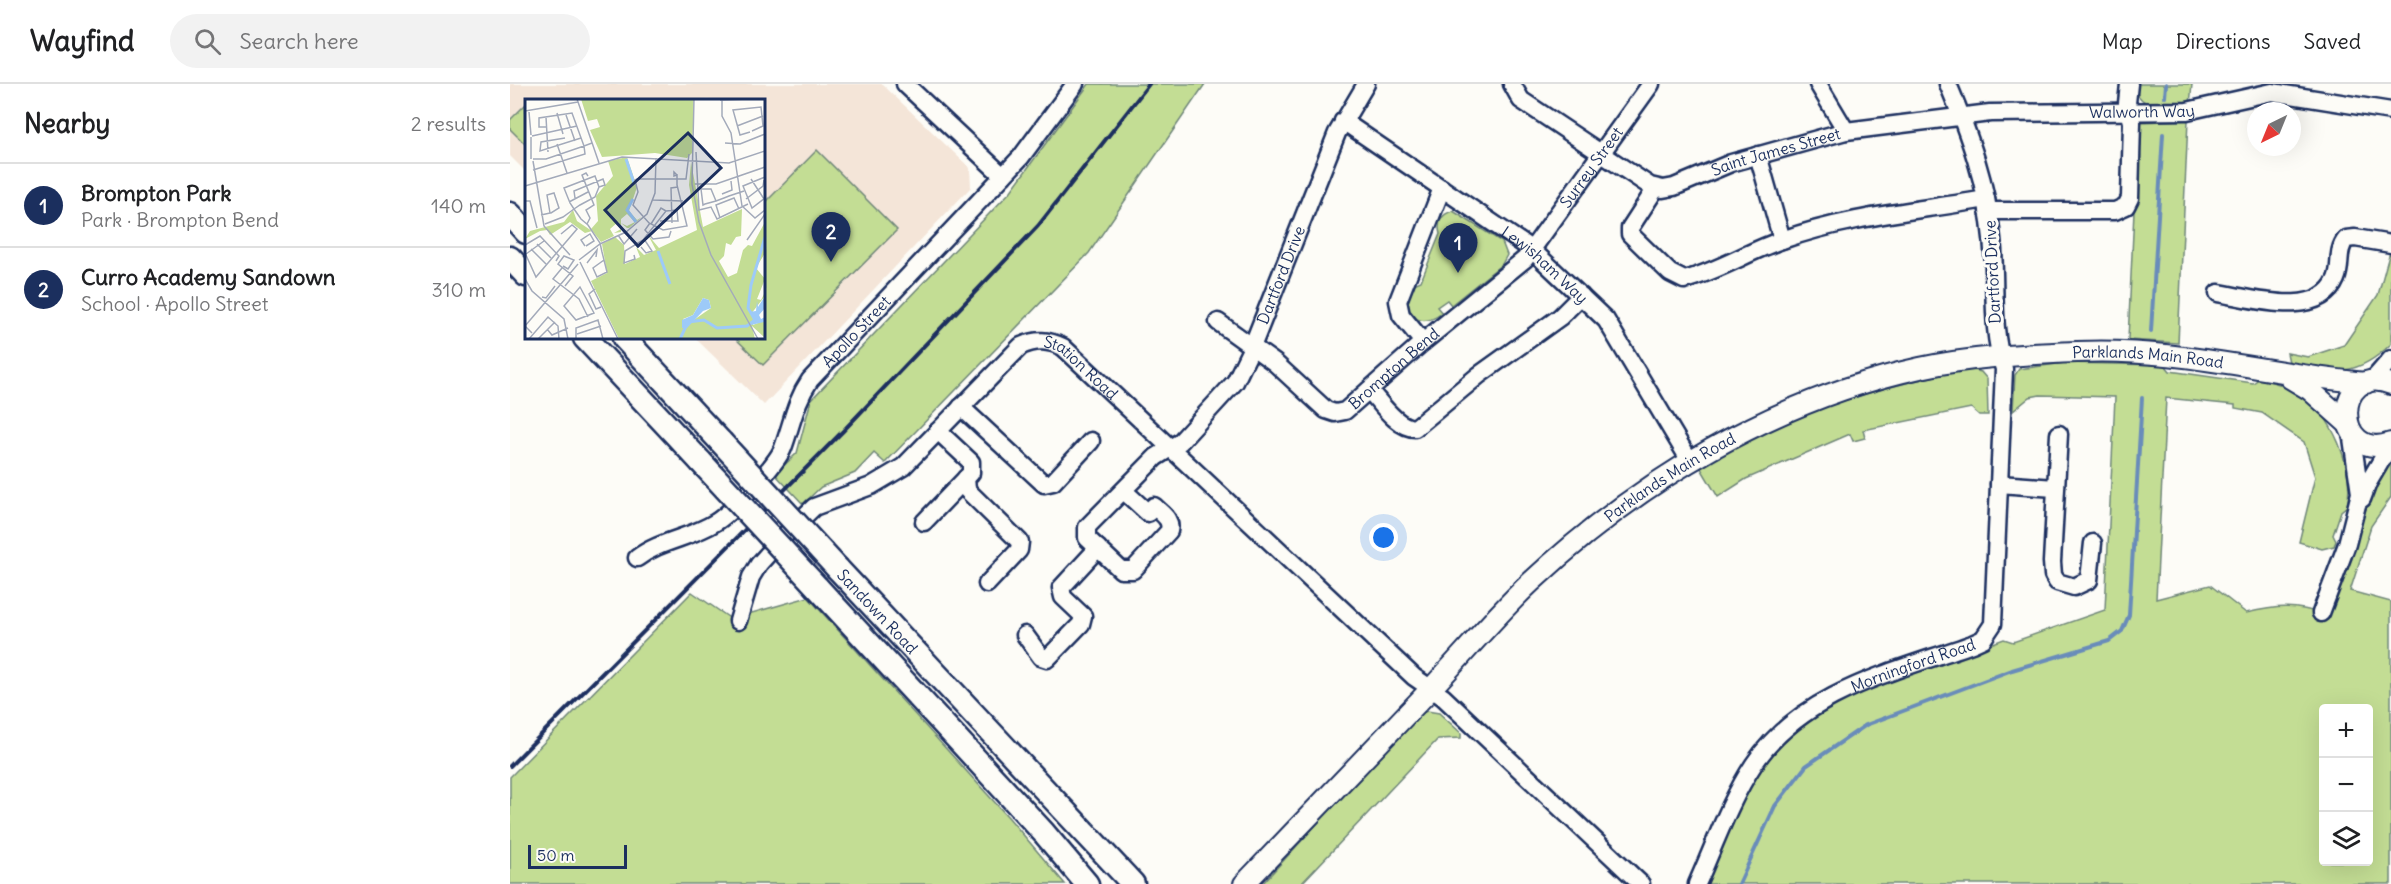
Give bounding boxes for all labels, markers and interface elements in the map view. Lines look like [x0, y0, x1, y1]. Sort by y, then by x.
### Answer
search box [170, 14, 590, 68]
text: Wayfind [30, 23, 134, 59]
icon: search [191, 25, 224, 58]
text: Search here [239, 27, 359, 55]
text: Map [2102, 28, 2143, 55]
text: Directions [2176, 28, 2270, 55]
text: Saved [2303, 28, 2361, 55]
inset map [525, 99, 765, 339]
street label: Walworth Way [2089, 100, 2196, 122]
north arrow [2247, 102, 2301, 156]
text: Nearby [24, 107, 110, 140]
text: 2 results [411, 111, 486, 136]
street label: Surrey Street [1555, 122, 1627, 212]
street label: Saint James Street [1708, 123, 1843, 180]
text: Brompton Park [81, 179, 231, 207]
text: 1 [40, 193, 47, 218]
text: 140 m [431, 193, 486, 218]
text: Park · Brompton Bend [81, 207, 279, 232]
pin: 2 [812, 212, 850, 262]
street label: Dartford Drive [1979, 220, 2005, 324]
street label: Lewisham Way [1497, 222, 1592, 308]
street label: Dartford Drive [1252, 223, 1309, 327]
pin: 1 [1438, 224, 1478, 273]
text: Curro Academy Sandown [81, 263, 335, 291]
text: 2 [38, 277, 49, 302]
text: 310 m [431, 277, 486, 302]
text: School · Apollo Street [81, 291, 269, 316]
street label: Apollo Street [817, 291, 895, 371]
street label: Brompton Bend [1344, 323, 1443, 413]
street label: Station Road [1042, 331, 1122, 404]
street label: Parklands Main Road [2072, 341, 2225, 372]
street label: Parklands Main Road [1600, 428, 1739, 526]
your location [1369, 523, 1398, 552]
street label: Sandown Road [833, 565, 922, 658]
street label: Morningford Road [1848, 634, 1978, 697]
map controls [2319, 704, 2373, 866]
button: + [2319, 704, 2373, 758]
button: − [2319, 758, 2373, 812]
button: layers [2319, 812, 2373, 866]
scale bar [528, 842, 627, 870]
text: 50 m [537, 845, 575, 865]

